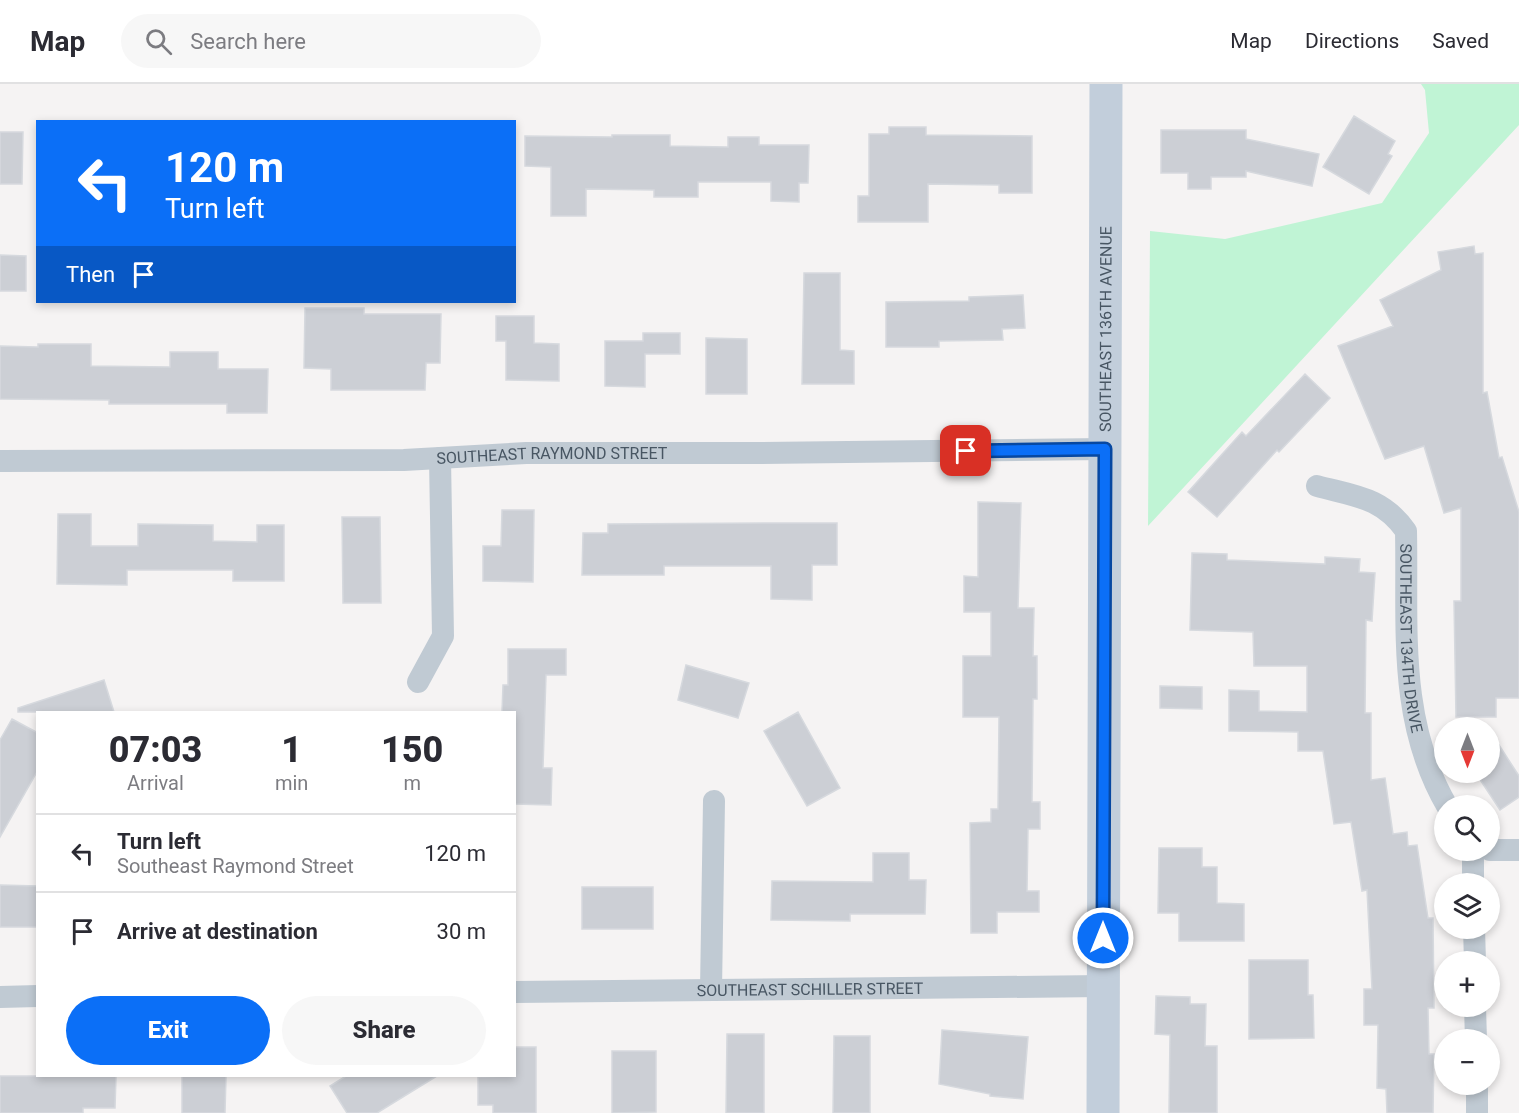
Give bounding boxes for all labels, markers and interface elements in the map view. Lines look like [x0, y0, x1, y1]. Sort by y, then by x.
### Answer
search box [121, 14, 541, 68]
text: Map [30, 25, 85, 58]
icon: search [142, 25, 175, 58]
text: Search here [190, 29, 306, 54]
text: Map [1230, 29, 1272, 53]
text: Directions [1305, 29, 1399, 53]
text: Saved [1432, 29, 1489, 53]
text: 120 m [165, 143, 284, 192]
icon: left [66, 144, 144, 222]
text: Turn left [165, 193, 265, 225]
street label: SOUTHEAST 136TH AVENUE [1096, 226, 1116, 432]
icon: arrive [127, 258, 160, 291]
text: Then [66, 262, 115, 287]
pin [940, 425, 991, 476]
icon: arrive [949, 434, 982, 467]
street label: SOUTHEAST RAYMOND STREET [436, 444, 668, 468]
street label: SOUTHEAST 134TH DRIVE [1396, 543, 1427, 735]
north arrow [1434, 717, 1500, 783]
map controls [1434, 717, 1500, 1095]
text: 07:03 [109, 729, 202, 771]
text: 1 [281, 729, 302, 771]
text: 150 [381, 729, 443, 771]
text: Arrival [127, 771, 184, 795]
text: min [275, 771, 308, 795]
text: m [403, 771, 421, 795]
button: search [1434, 795, 1500, 861]
text: Turn left [117, 829, 201, 854]
icon: left [66, 837, 99, 870]
text: 120 m [424, 841, 486, 866]
text: Southeast Raymond Street [117, 854, 354, 878]
button: layers [1434, 873, 1500, 939]
position arrow [1071, 906, 1135, 970]
icon: arrive [66, 915, 99, 948]
text: Arrive at destination [117, 919, 318, 944]
text: 30 m [437, 919, 486, 944]
button: + [1434, 951, 1500, 1017]
street label: SOUTHEAST SCHILLER STREET [697, 979, 924, 1000]
button: Exit [66, 996, 270, 1065]
button: Share [282, 996, 486, 1065]
button: − [1434, 1029, 1500, 1095]

